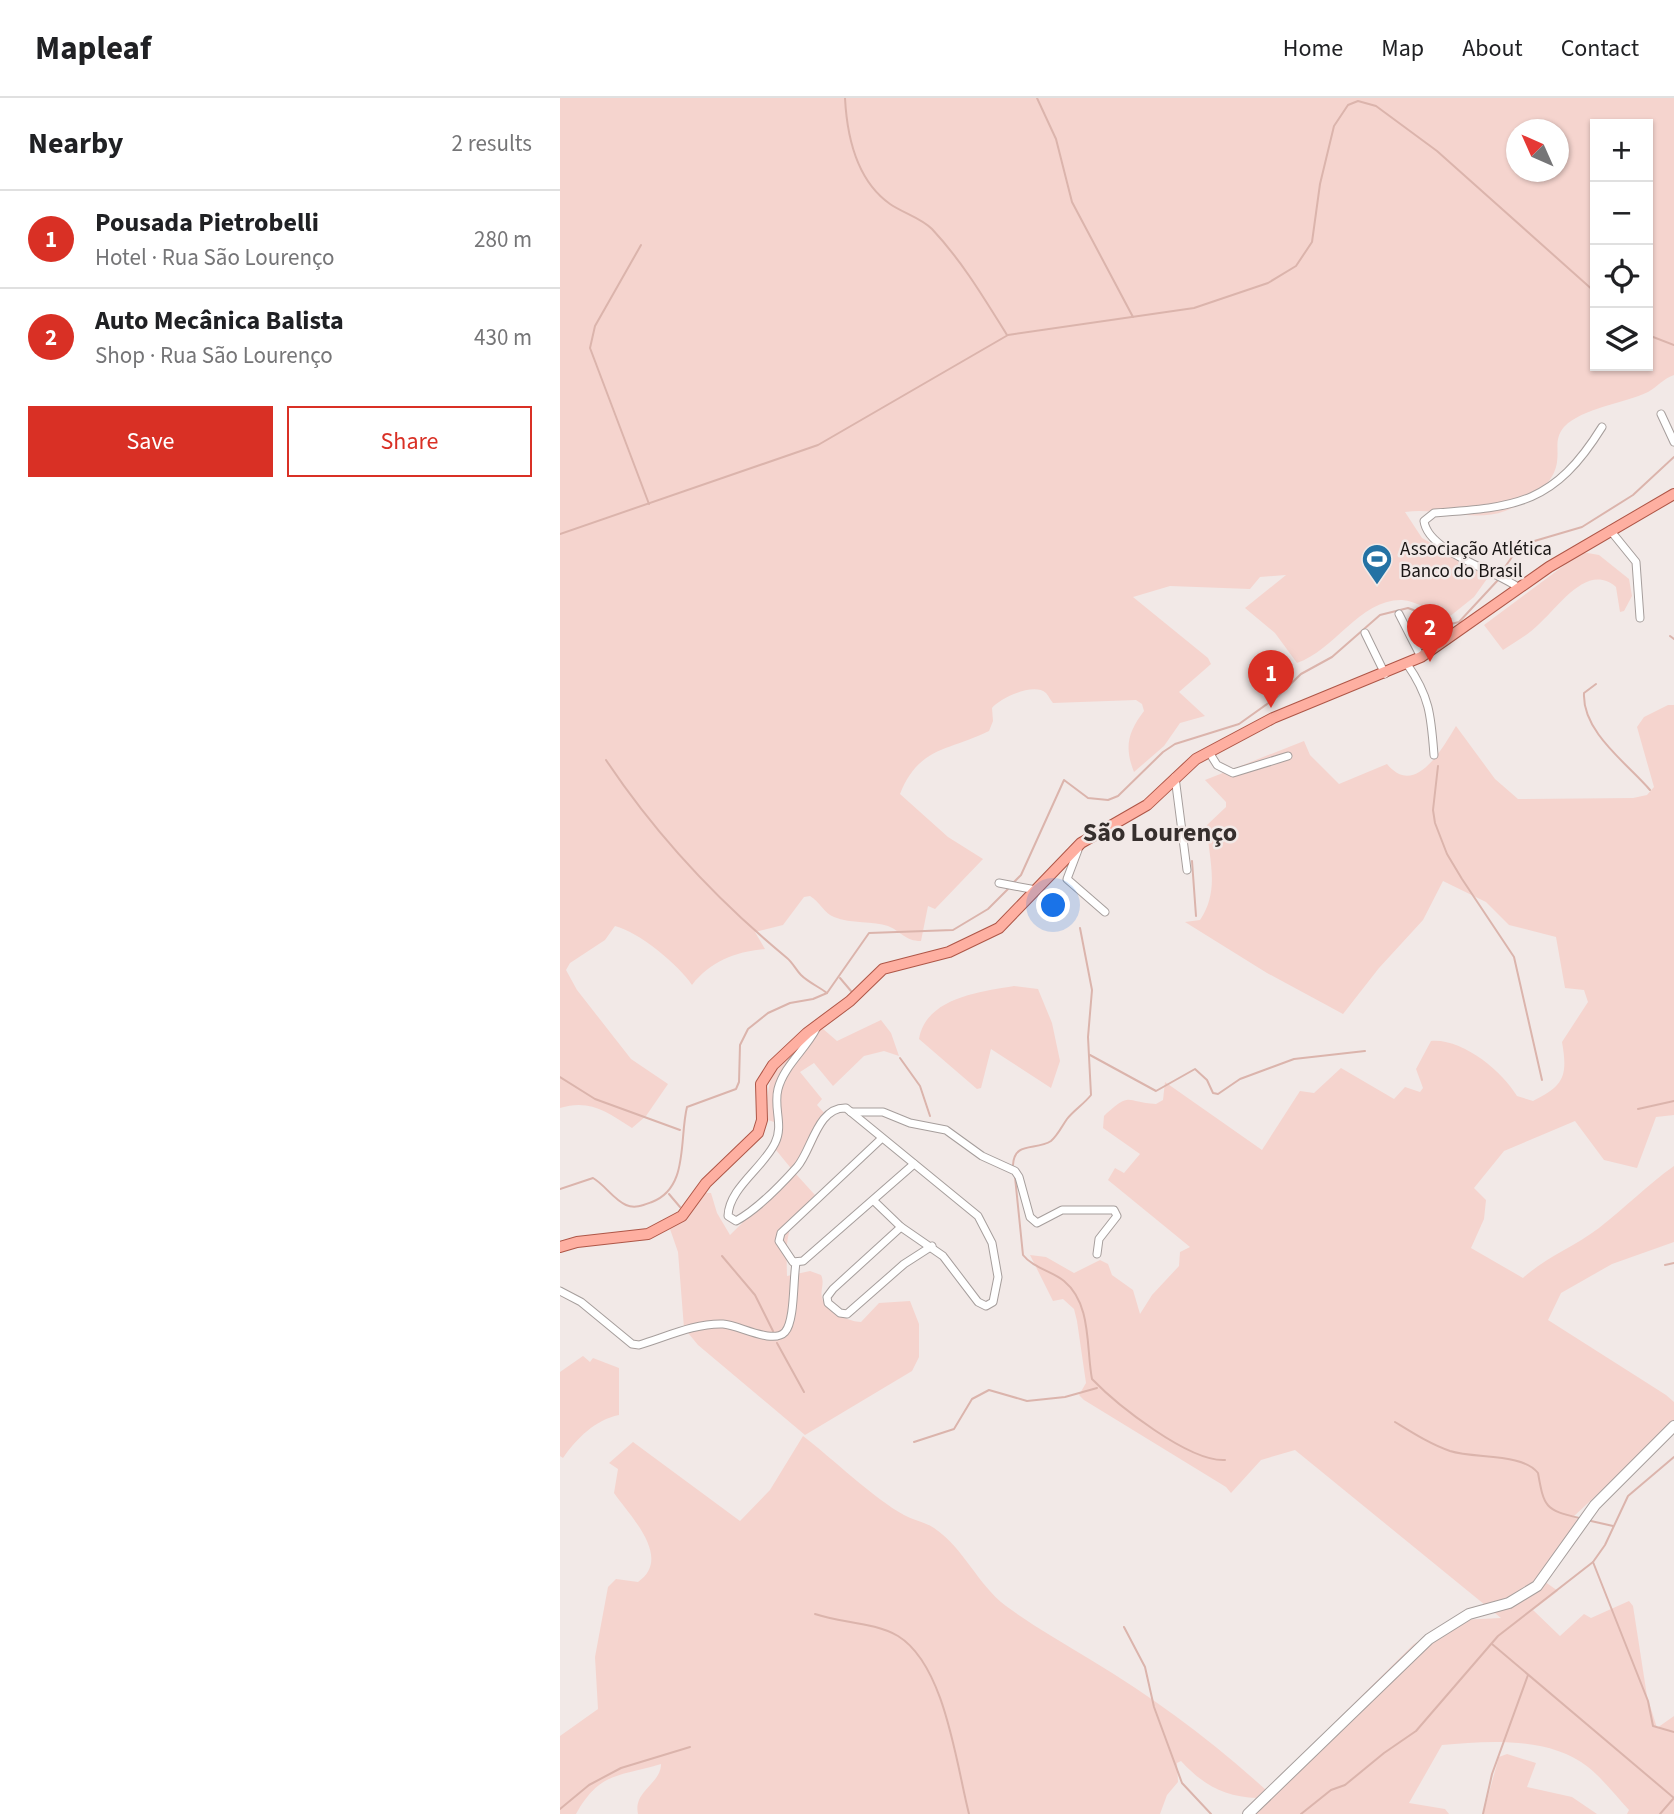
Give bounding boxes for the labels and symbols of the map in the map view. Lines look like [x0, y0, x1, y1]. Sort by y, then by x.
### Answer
north arrow [1506, 119, 1569, 182]
place label: Associação Atlética Banco do Brasil [1400, 536, 1552, 585]
sports icon: Associação Atlética Banco do Brasil [1360, 542, 1394, 586]
pin: 2 [1407, 604, 1453, 662]
pin: 1 [1248, 650, 1294, 708]
district label: São Lourenço [1083, 814, 1237, 851]
your location [1036, 888, 1070, 922]

